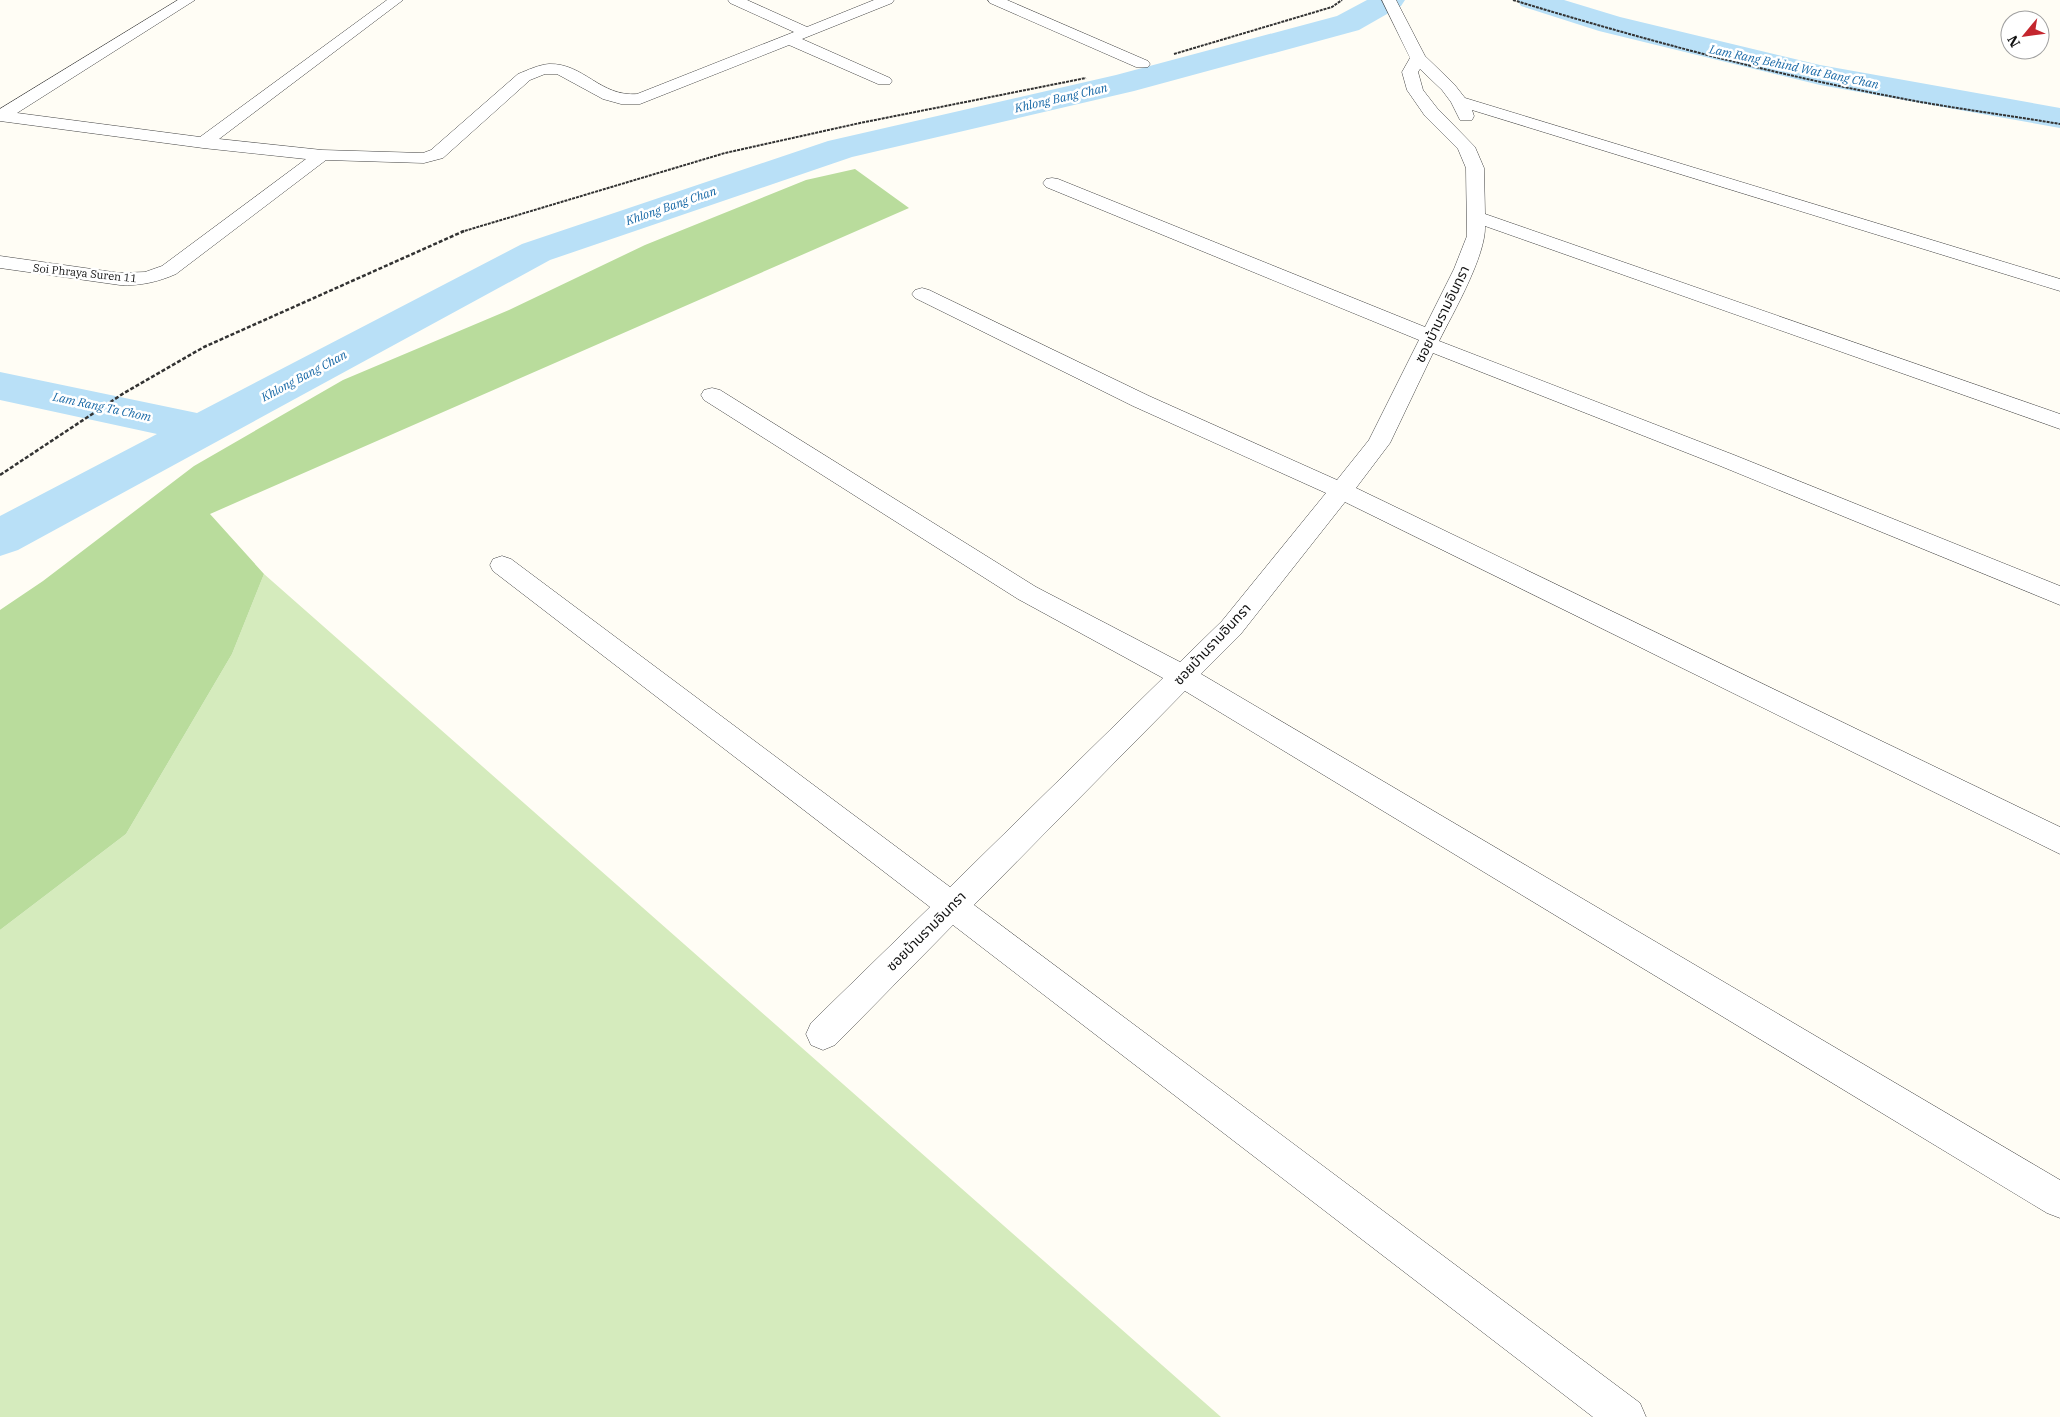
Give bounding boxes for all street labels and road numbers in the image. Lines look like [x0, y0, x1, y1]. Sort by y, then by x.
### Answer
street label: Soi Phraya Suren 11 [32, 261, 138, 285]
street label: ซอยบ้านรามอินทรา [1411, 263, 1473, 365]
street label: ซอยบ้านรามอินทรา [1169, 599, 1255, 689]
street label: ซอยบ้านรามอินทรา [882, 887, 970, 975]

